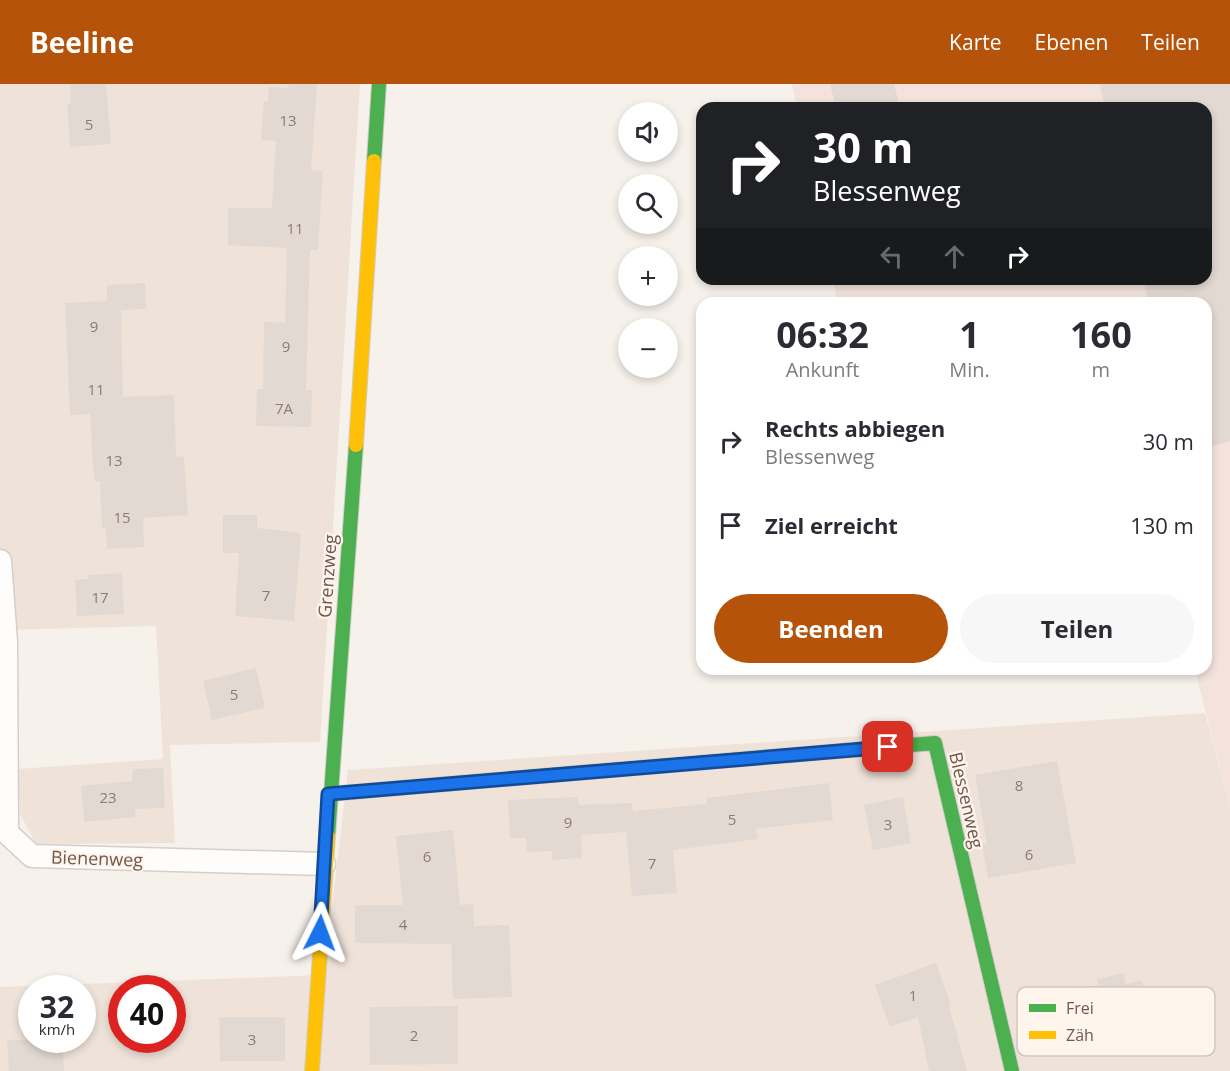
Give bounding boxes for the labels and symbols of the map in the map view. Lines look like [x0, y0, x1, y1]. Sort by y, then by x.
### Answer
house number: 13 [279, 110, 297, 130]
house number: 5 [85, 114, 93, 134]
house number: 11 [286, 218, 304, 238]
house number: 9 [90, 316, 98, 336]
house number: 9 [282, 336, 290, 356]
house number: 11 [87, 379, 105, 399]
house number: 7A [275, 398, 294, 418]
house number: 13 [105, 450, 123, 470]
house number: 15 [113, 507, 131, 527]
street label: Grenzweg [312, 533, 342, 619]
house number: 7 [262, 585, 270, 605]
house number: 17 [91, 587, 109, 607]
house number: 5 [230, 684, 238, 704]
pin [862, 721, 913, 772]
street label: Blessenweg [944, 749, 990, 851]
house number: 8 [1015, 775, 1023, 795]
house number: 23 [99, 787, 117, 807]
house number: 5 [728, 809, 736, 829]
house number: 9 [564, 812, 572, 832]
house number: 3 [884, 814, 892, 834]
street label: Bienenweg [50, 844, 144, 872]
house number: 6 [1025, 844, 1033, 864]
house number: 6 [423, 846, 431, 866]
house number: 7 [648, 853, 656, 873]
position arrow [288, 901, 352, 965]
house number: 4 [399, 914, 408, 934]
speed limit sign: 40 [108, 975, 186, 1053]
house number: 1 [909, 985, 917, 1005]
legend [1017, 987, 1215, 1056]
text: Frei [1066, 997, 1094, 1019]
text: Zäh [1066, 1024, 1094, 1046]
house number: 2 [410, 1025, 418, 1045]
house number: 3 [248, 1029, 256, 1049]

